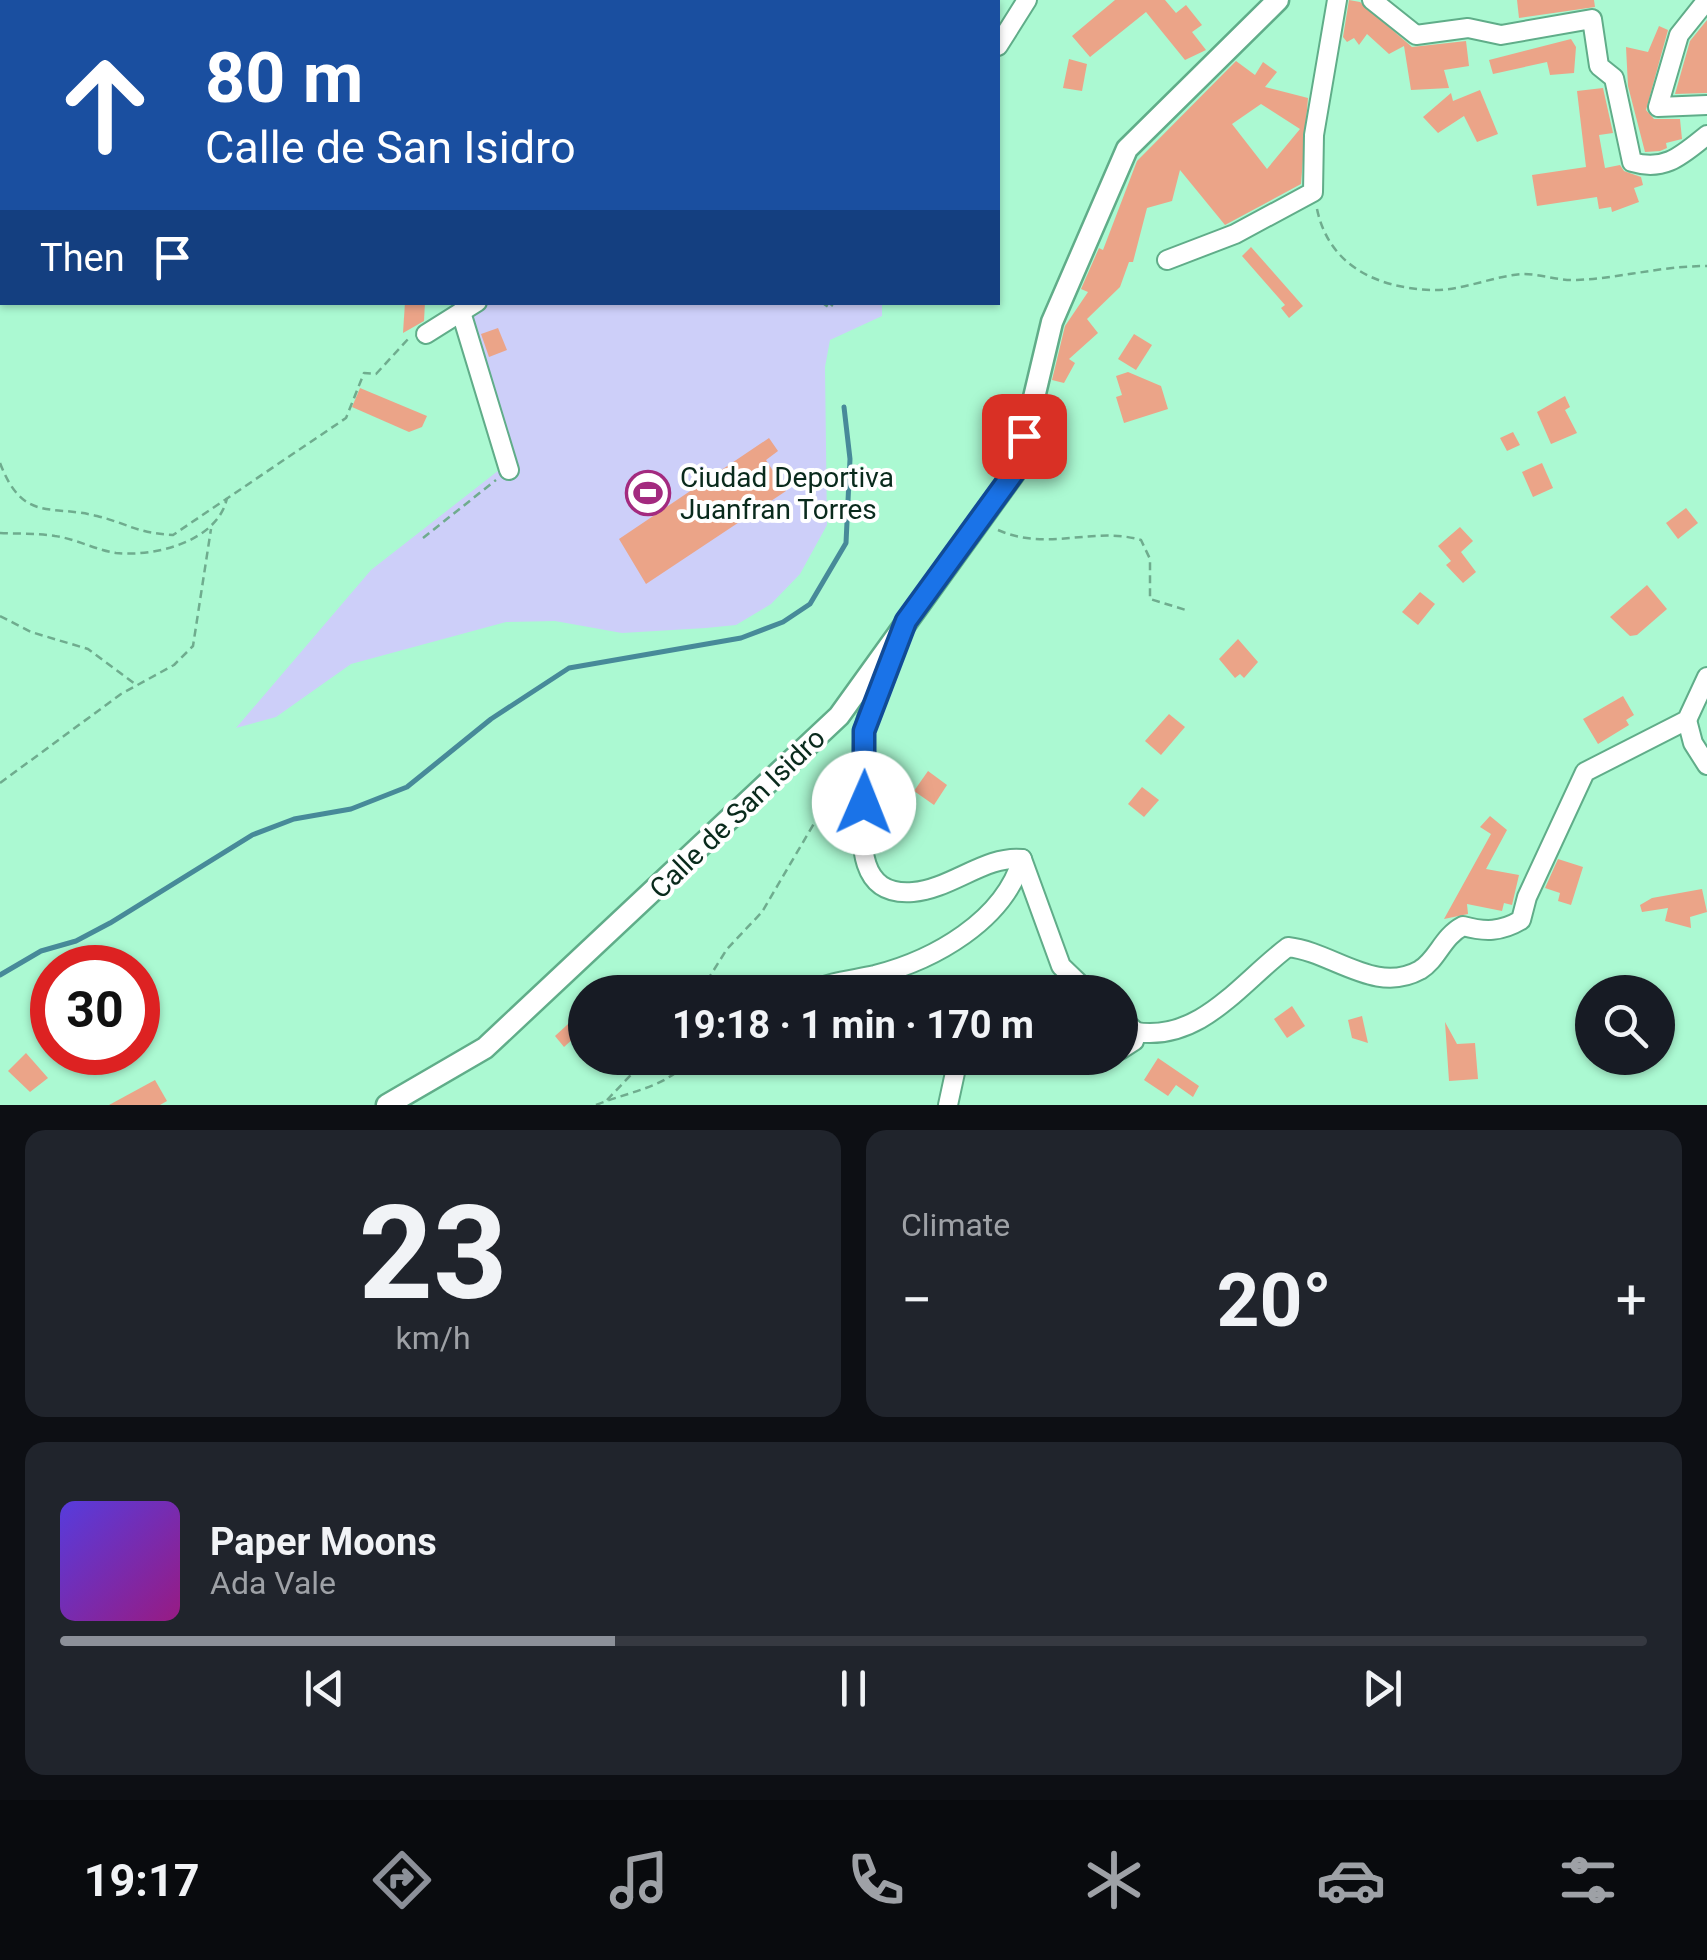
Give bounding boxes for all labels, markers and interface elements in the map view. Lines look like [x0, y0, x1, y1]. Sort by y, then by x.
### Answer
text: 80 m [205, 37, 363, 119]
icon: ahead [40, 40, 170, 170]
text: Calle de San Isidro [205, 121, 576, 174]
icon: arrive [145, 230, 200, 285]
text: Then [40, 236, 125, 280]
pin [982, 394, 1067, 479]
icon: arrive [997, 409, 1052, 464]
place label: Ciudad Deportiva Juanfran Torres [680, 461, 894, 526]
sports icon: Ciudad Deportiva Juanfran Torres [625, 470, 671, 516]
street label: Calle de San Isidro [643, 721, 832, 905]
position arrow [812, 751, 916, 855]
speed limit sign: 30 [30, 945, 160, 1075]
map controls [1575, 975, 1675, 1075]
button: search [1575, 975, 1675, 1075]
text: 19:18 · 1 min · 170 m [672, 1003, 1034, 1047]
text: 23 [358, 1177, 508, 1330]
text: Climate [901, 1206, 1010, 1244]
text: 20° [1216, 1256, 1332, 1344]
text: − [901, 1268, 932, 1332]
text: + [1616, 1268, 1647, 1332]
text: km/h [395, 1319, 471, 1357]
text: Paper Moons [210, 1520, 437, 1564]
text: Ada Vale [210, 1564, 336, 1602]
icon: previous [297, 1661, 352, 1716]
icon: pause [826, 1661, 881, 1716]
icon: next [1355, 1661, 1410, 1716]
icon: directions [367, 1845, 437, 1915]
icon: music [604, 1845, 674, 1915]
icon: phone [841, 1845, 911, 1915]
icon: climate [1079, 1845, 1149, 1915]
icon: car [1316, 1845, 1386, 1915]
icon: filters [1553, 1845, 1623, 1915]
text: 19:17 [84, 1854, 200, 1907]

